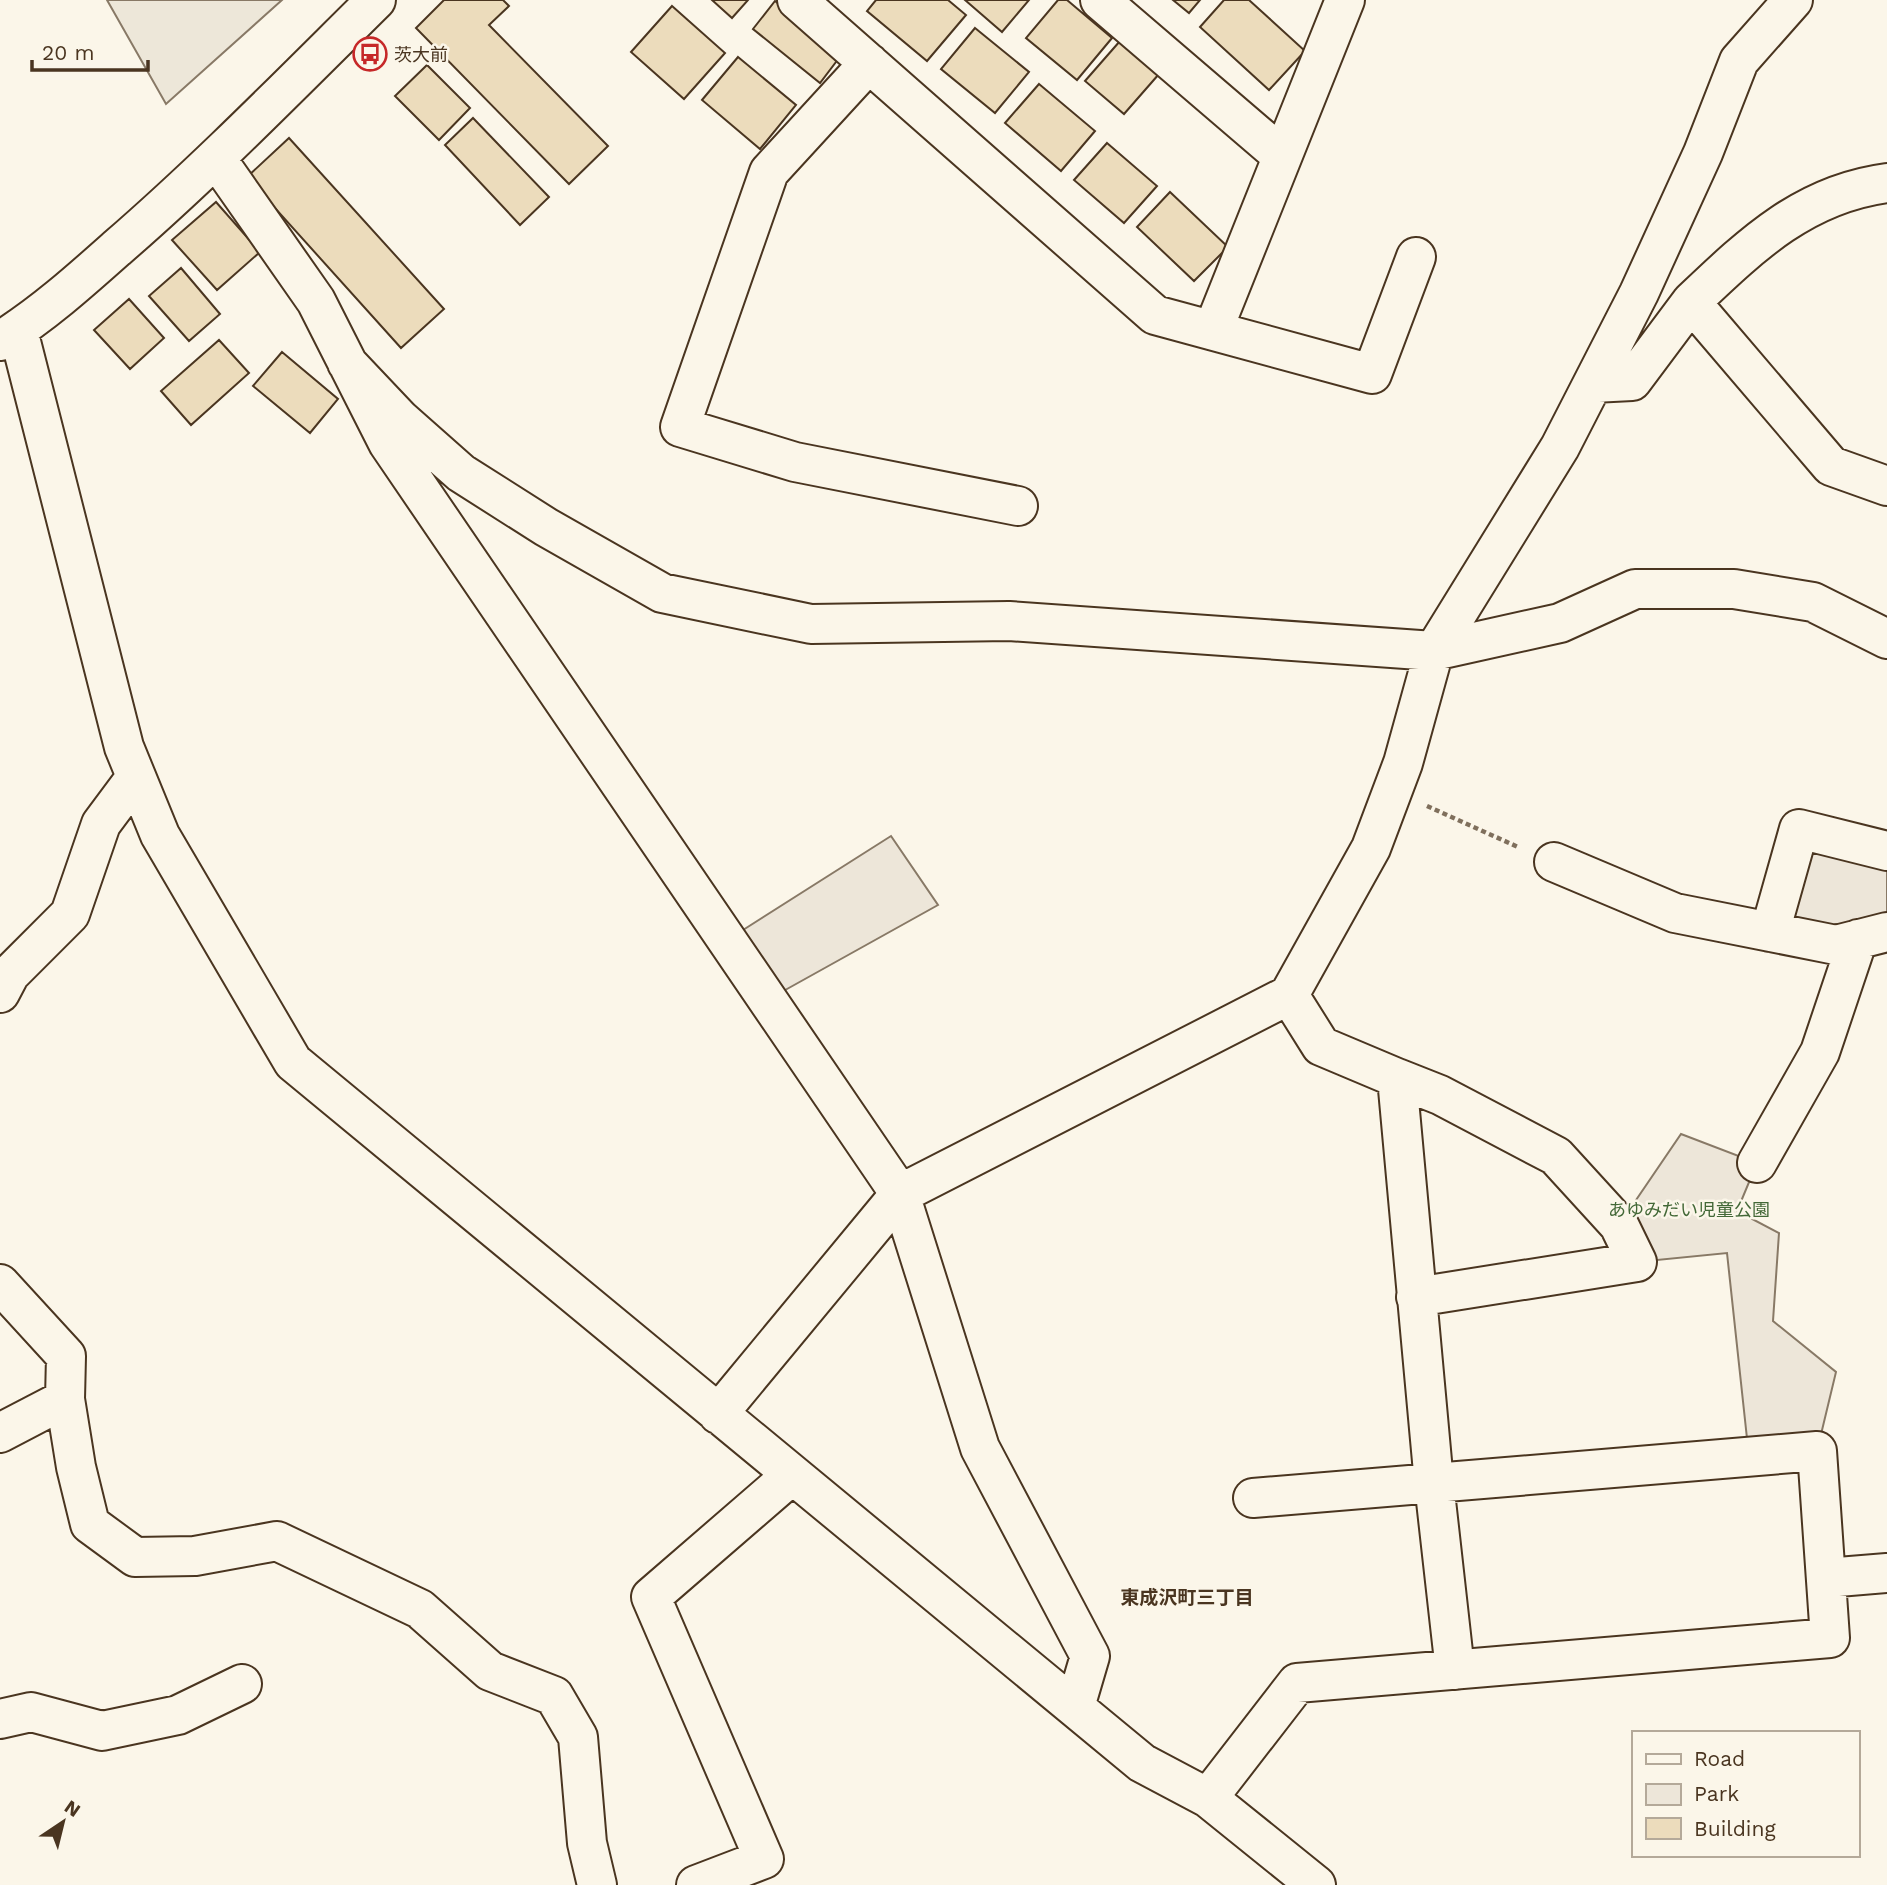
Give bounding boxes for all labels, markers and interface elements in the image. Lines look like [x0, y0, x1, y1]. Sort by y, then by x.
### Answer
scale bar [32, 28, 147, 72]
bus stop icon: 茨大前 [351, 35, 389, 73]
text: 20 m [42, 40, 94, 65]
place label: 茨大前 [394, 44, 448, 65]
park label: あゆみだい児童公園 [1608, 1199, 1770, 1220]
district label: 東成沢町三丁目 [1120, 1586, 1254, 1609]
legend [1632, 1731, 1859, 1857]
text: Road [1694, 1746, 1745, 1771]
text: Park [1694, 1781, 1739, 1806]
north arrow [28, 1787, 98, 1857]
text: N [60, 1795, 85, 1822]
text: Building [1694, 1816, 1776, 1841]

